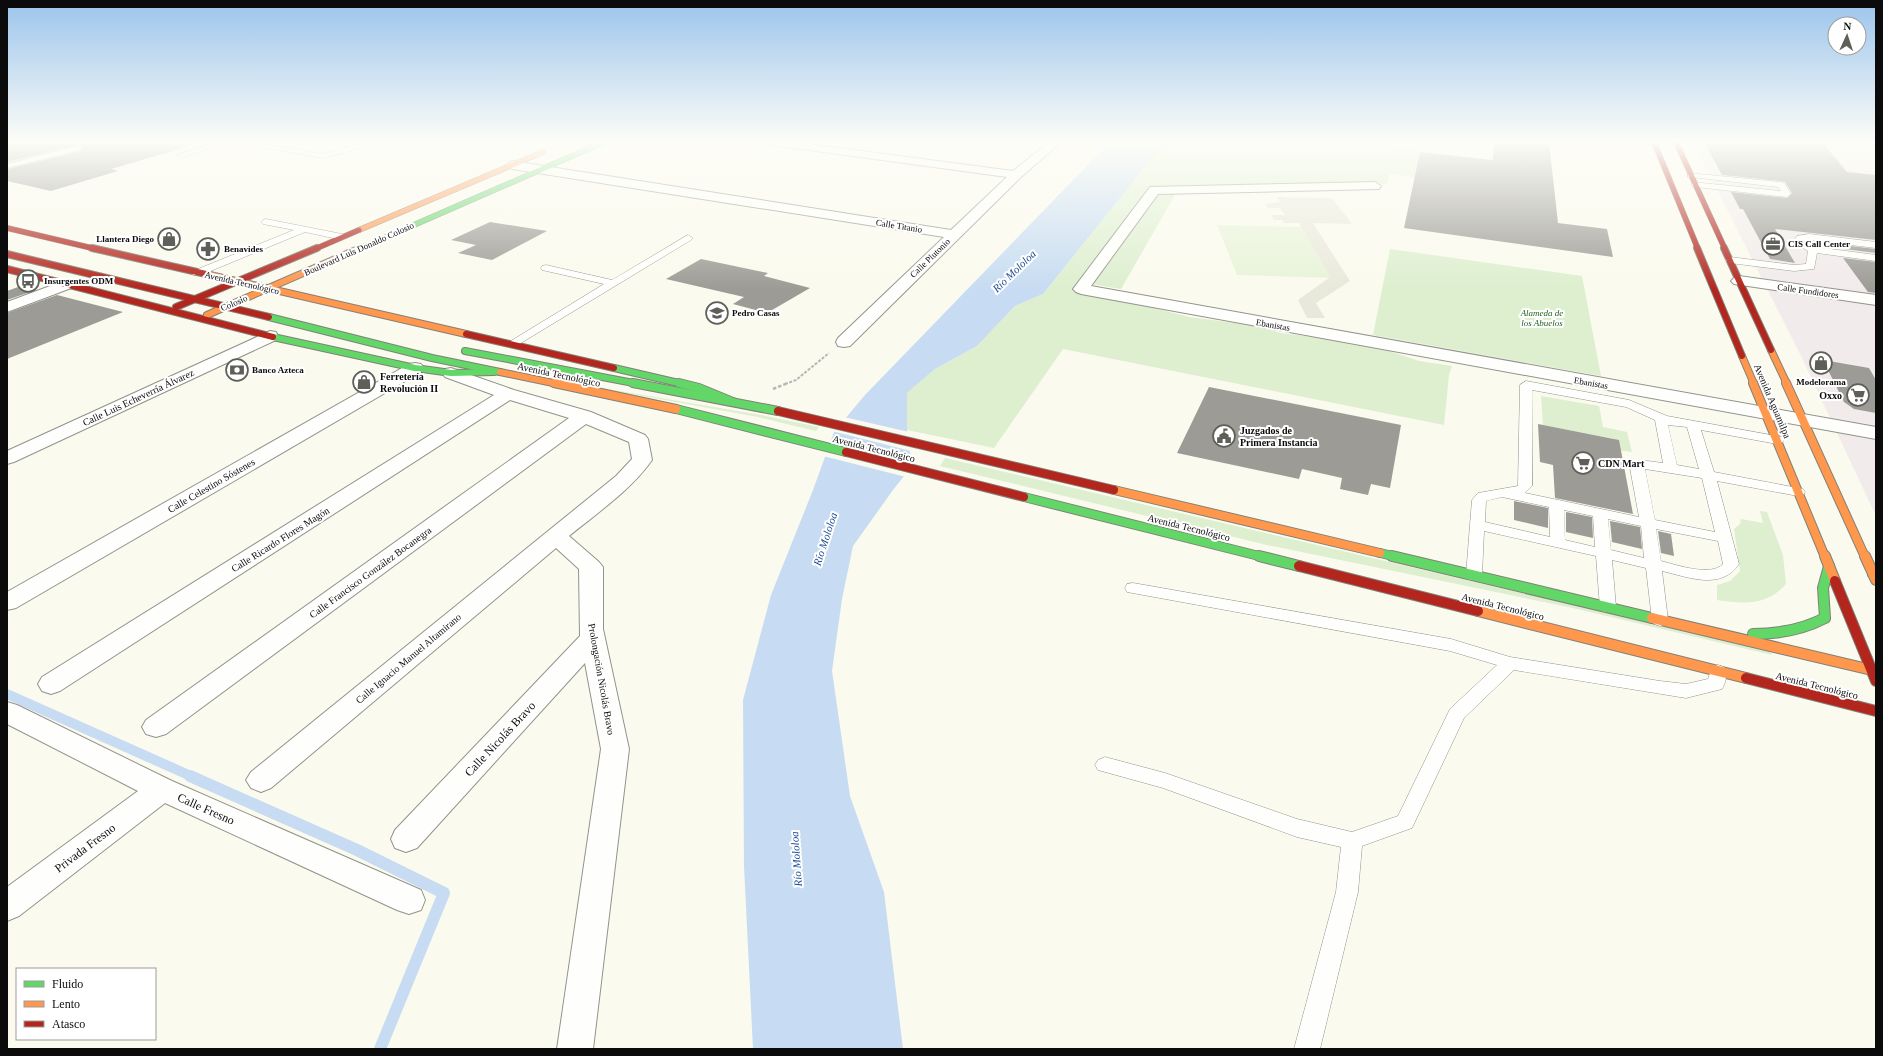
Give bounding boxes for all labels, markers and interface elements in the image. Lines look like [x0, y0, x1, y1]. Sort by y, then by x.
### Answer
north arrow [1827, 16, 1867, 56]
text: N [1843, 20, 1852, 32]
street label: Calle Titanio [875, 217, 923, 235]
street label: Boulevard Luis Donaldo Colosio [302, 220, 416, 278]
shop icon: Llantera Diego [156, 226, 182, 252]
office icon: CIS Call Center [1760, 231, 1786, 257]
place label: Llantera Diego [96, 234, 154, 244]
pharmacy icon: Benavides [195, 236, 221, 262]
street label: Calle Plutonio [908, 236, 952, 280]
place label: CIS Call Center [1788, 239, 1850, 249]
place label: Benavides [224, 244, 264, 254]
water label: Río Mololoa [989, 247, 1038, 295]
bus stop icon: Insurgentes ODM [15, 268, 41, 294]
street label: Avenida Tecnológico [204, 270, 281, 297]
place label: Insurgentes ODM [44, 276, 114, 286]
street label: Calle Fundidores [1777, 282, 1840, 300]
street label: Colosio [219, 293, 249, 313]
school or university icon: Pedro Casas [704, 300, 730, 326]
place label: Pedro Casas [732, 308, 780, 318]
park label: Alameda de los Abuelos [1520, 308, 1563, 328]
street label: Ebanistas [1255, 317, 1291, 333]
shop icon: Modelorama [1808, 350, 1834, 376]
bank icon: Banco Azteca [224, 357, 250, 383]
street label: Avenida Tecnológico [516, 360, 601, 389]
street label: Avenida Aguamilpa [1752, 362, 1793, 440]
place label: Banco Azteca [252, 365, 304, 375]
street label: Calle Luis Echeverría Álvarez [81, 367, 196, 428]
shop icon: Ferretería Revolución II [351, 369, 377, 395]
place label: Ferretería Revolución II [380, 371, 438, 394]
street label: Ebanistas [1573, 375, 1609, 391]
place label: Modelorama [1796, 377, 1846, 387]
supermarket icon: Oxxo [1845, 382, 1871, 408]
place label: Oxxo [1819, 390, 1842, 401]
public building icon: Juzgados de Primera Instancia [1211, 423, 1237, 449]
place label: Juzgados de Primera Instancia [1240, 425, 1318, 448]
street label: Avenida Tecnológico [831, 433, 916, 464]
supermarket icon: CDN Mart [1570, 450, 1596, 476]
street label: Calle Celestino Sóstenes [166, 456, 257, 515]
place label: CDN Mart [1598, 458, 1645, 469]
street label: Calle Ricardo Flores Magón [229, 505, 331, 574]
water label: Río Mololoa [810, 510, 839, 568]
street label: Avenida Tecnológico [1146, 512, 1231, 543]
street label: Calle Francisco González Bocanegra [307, 524, 434, 620]
street label: Avenida Tecnológico [1460, 591, 1545, 622]
street label: Calle Ignacio Manuel Altamirano [353, 611, 463, 706]
street label: Prolongación Nicolás Bravo [586, 622, 617, 736]
street label: Avenida Tecnológico [1774, 670, 1859, 701]
street label: Calle Nicolás Bravo [462, 699, 538, 779]
street label: Calle Fresno [175, 790, 237, 828]
street label: Privada Fresno [52, 821, 118, 875]
water label: Río Mololoa [788, 831, 804, 888]
legend [16, 968, 156, 1040]
text: Fluido [52, 977, 83, 991]
text: Lento [52, 997, 80, 1011]
text: Atasco [52, 1017, 85, 1031]

